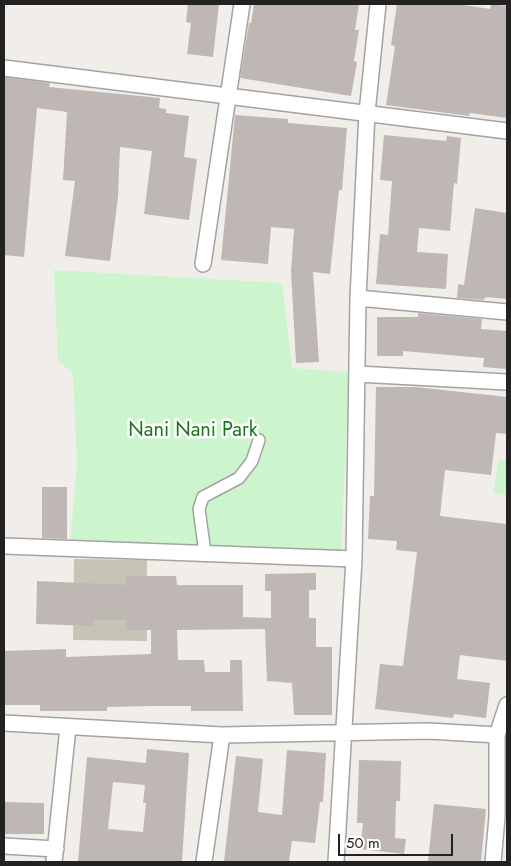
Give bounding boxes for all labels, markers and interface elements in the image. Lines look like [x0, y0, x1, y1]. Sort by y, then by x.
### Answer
park label: Nani Nani Park [128, 419, 258, 443]
scale bar [341, 824, 456, 856]
text: 50 m [346, 832, 380, 854]

